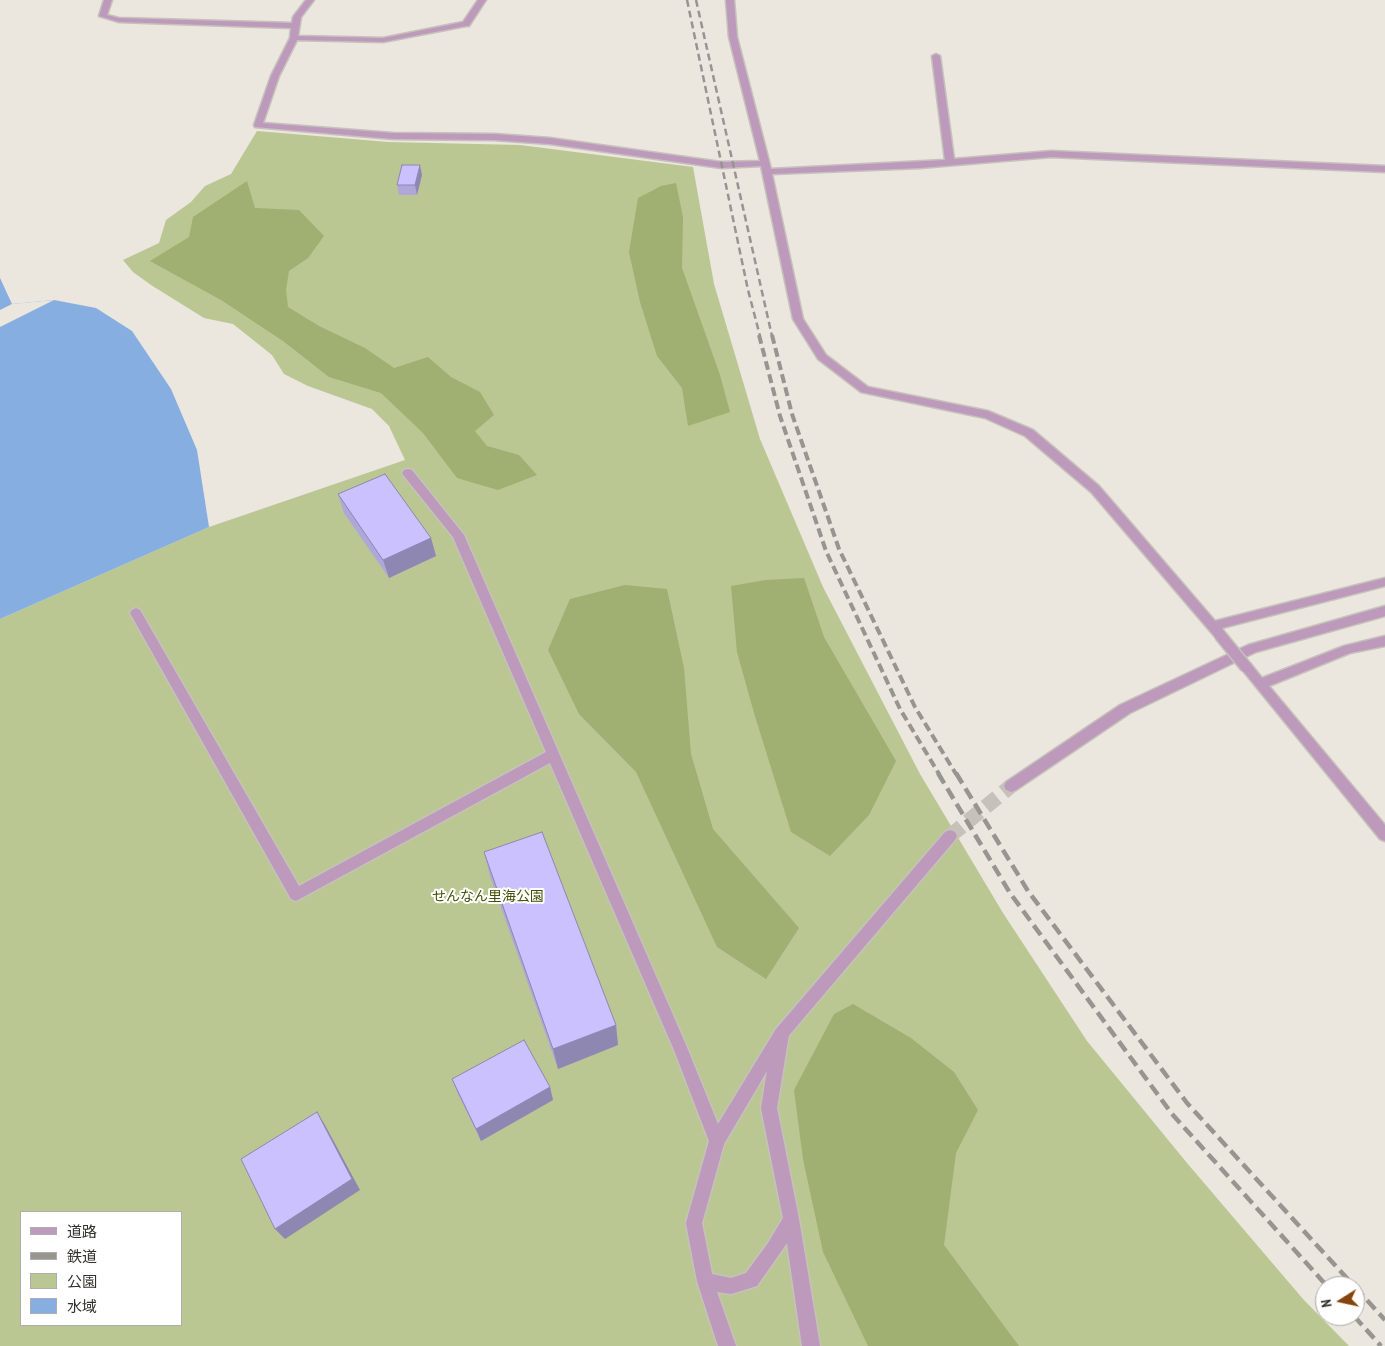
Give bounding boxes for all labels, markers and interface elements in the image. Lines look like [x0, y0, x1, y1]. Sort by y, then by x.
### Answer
park label: せんなん里海公園 [432, 889, 544, 905]
legend [20, 1211, 182, 1326]
text: 道路 [67, 1222, 97, 1241]
text: 鉄道 [67, 1247, 97, 1266]
text: 公園 [67, 1272, 97, 1291]
north arrow [1315, 1276, 1365, 1326]
text: 水域 [67, 1297, 97, 1316]
text: N [1317, 1298, 1336, 1309]

